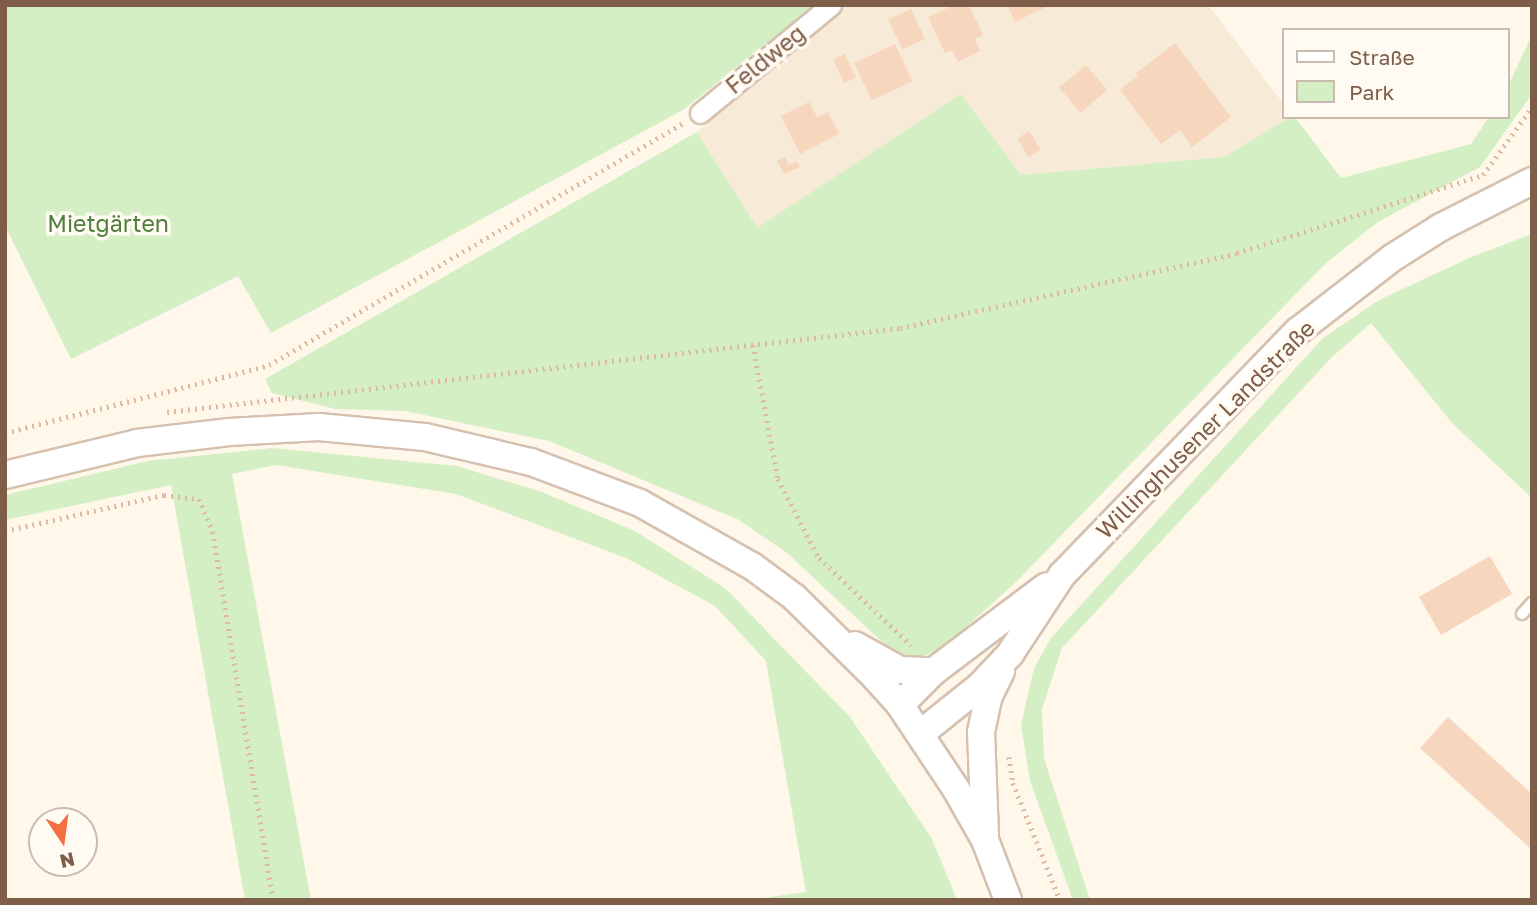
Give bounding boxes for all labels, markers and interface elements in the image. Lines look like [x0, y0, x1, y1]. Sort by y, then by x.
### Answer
street label: Feldweg [720, 19, 810, 99]
legend [1282, 28, 1509, 119]
text: Straße [1349, 44, 1415, 70]
text: Park [1349, 79, 1394, 105]
park label: Mietgärten [47, 209, 169, 237]
street label: Willinghusener Landstraße [1090, 314, 1320, 544]
north arrow [28, 807, 98, 877]
text: N [58, 848, 77, 874]

